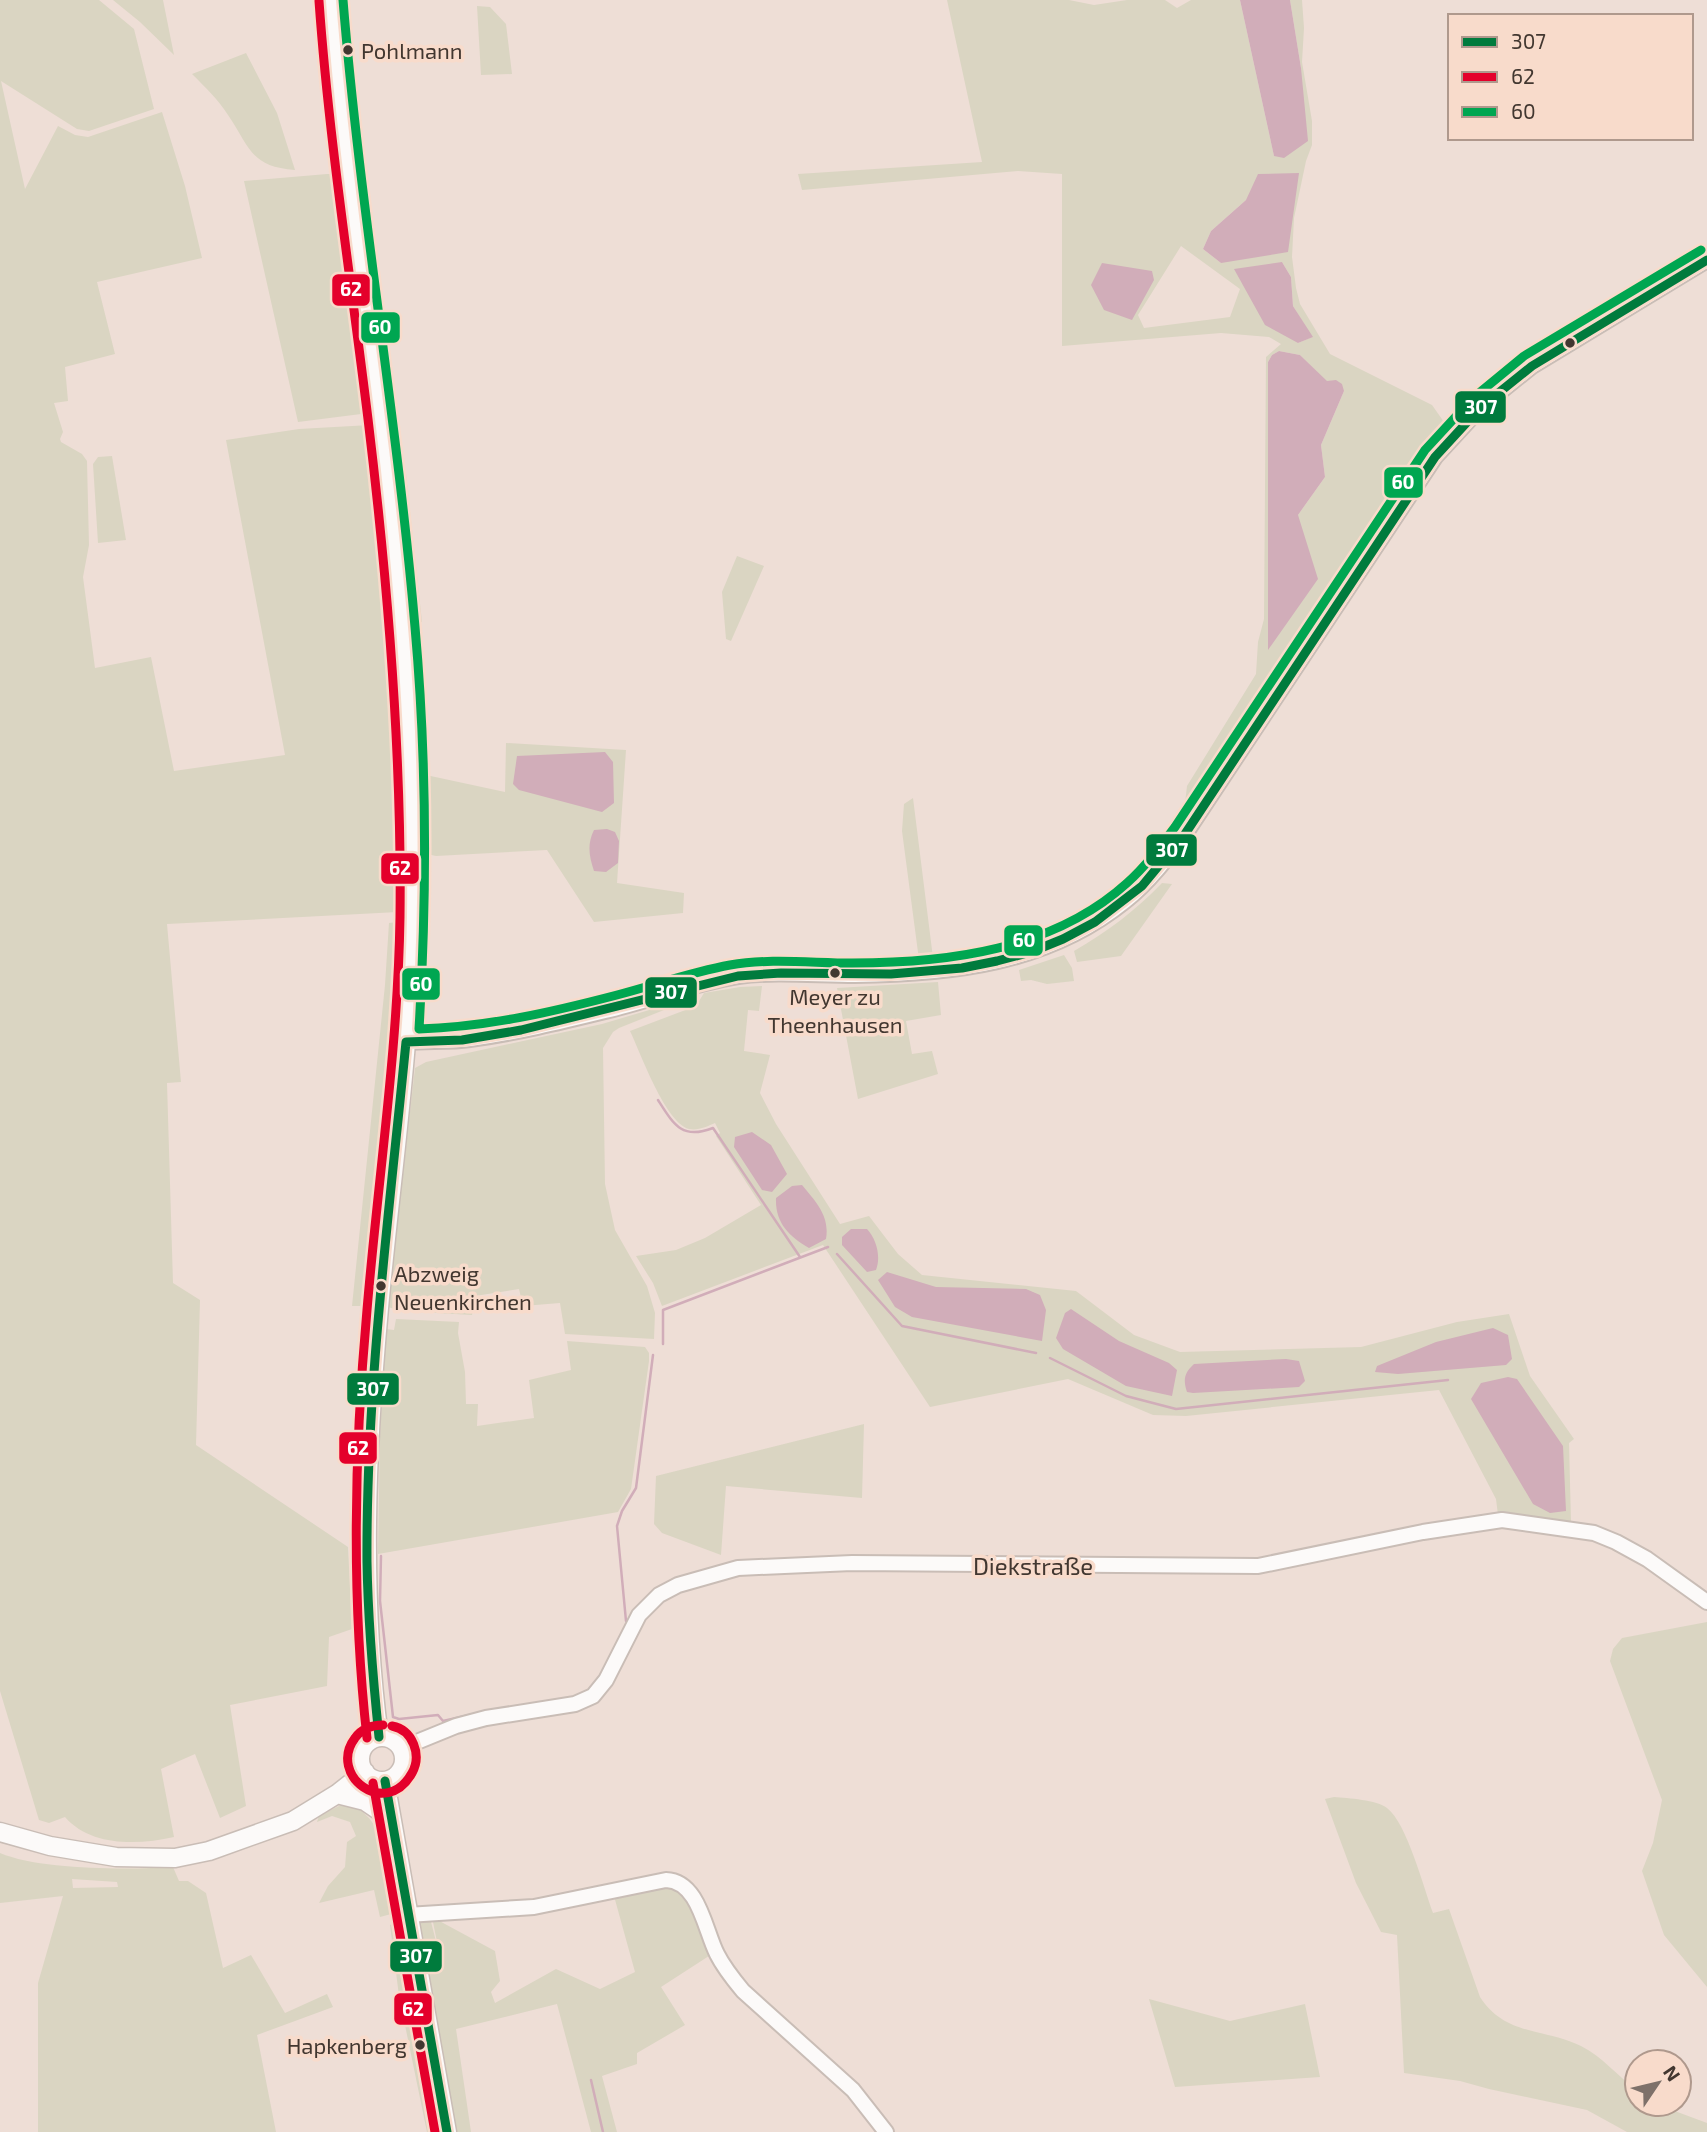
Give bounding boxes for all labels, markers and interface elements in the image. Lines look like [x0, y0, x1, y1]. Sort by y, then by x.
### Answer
legend [1448, 14, 1693, 140]
text: 307 [1511, 28, 1546, 53]
place label: Pohlmann [361, 37, 463, 63]
marker: Pohlmann [341, 43, 355, 57]
text: 62 [1511, 63, 1535, 88]
text: 60 [1511, 98, 1536, 123]
line badge: 62 [331, 273, 371, 307]
text: 62 [340, 277, 362, 300]
line badge: 60 [360, 311, 401, 344]
text: 60 [368, 315, 392, 338]
unlabelled marker [1563, 336, 1577, 350]
line badge: 307 [1454, 390, 1507, 424]
text: 307 [1465, 395, 1497, 418]
line badge: 60 [1383, 466, 1424, 499]
text: 60 [1391, 470, 1415, 493]
line badge: 307 [1145, 833, 1198, 867]
text: 307 [1156, 838, 1188, 861]
line badge: 62 [380, 852, 420, 885]
text: 62 [389, 856, 411, 879]
line badge: 60 [1003, 924, 1044, 957]
text: 60 [1012, 928, 1036, 951]
marker: Meyer zu Theenhausen [828, 966, 842, 980]
line badge: 60 [401, 967, 441, 1001]
text: 60 [409, 972, 433, 995]
line badge: 307 [644, 976, 698, 1009]
text: 307 [655, 980, 687, 1003]
place label: Meyer zu Theenhausen [767, 983, 903, 1037]
place label: Abzweig Neuenkirchen [394, 1260, 532, 1314]
marker: Abzweig Neuenkirchen [374, 1279, 388, 1293]
line badge: 307 [346, 1372, 400, 1406]
text: 307 [357, 1377, 389, 1400]
line badge: 62 [338, 1431, 378, 1465]
text: 62 [347, 1436, 369, 1459]
street label: Diekstraße [973, 1551, 1093, 1580]
line badge: 307 [389, 1940, 443, 1973]
text: 307 [400, 1944, 432, 1967]
line badge: 62 [393, 1992, 433, 2026]
text: 62 [402, 1997, 424, 2020]
place label: Hapkenberg [287, 2032, 407, 2058]
marker: Hapkenberg [413, 2038, 427, 2052]
north arrow [1623, 2048, 1693, 2118]
text: N [1659, 2061, 1686, 2085]

